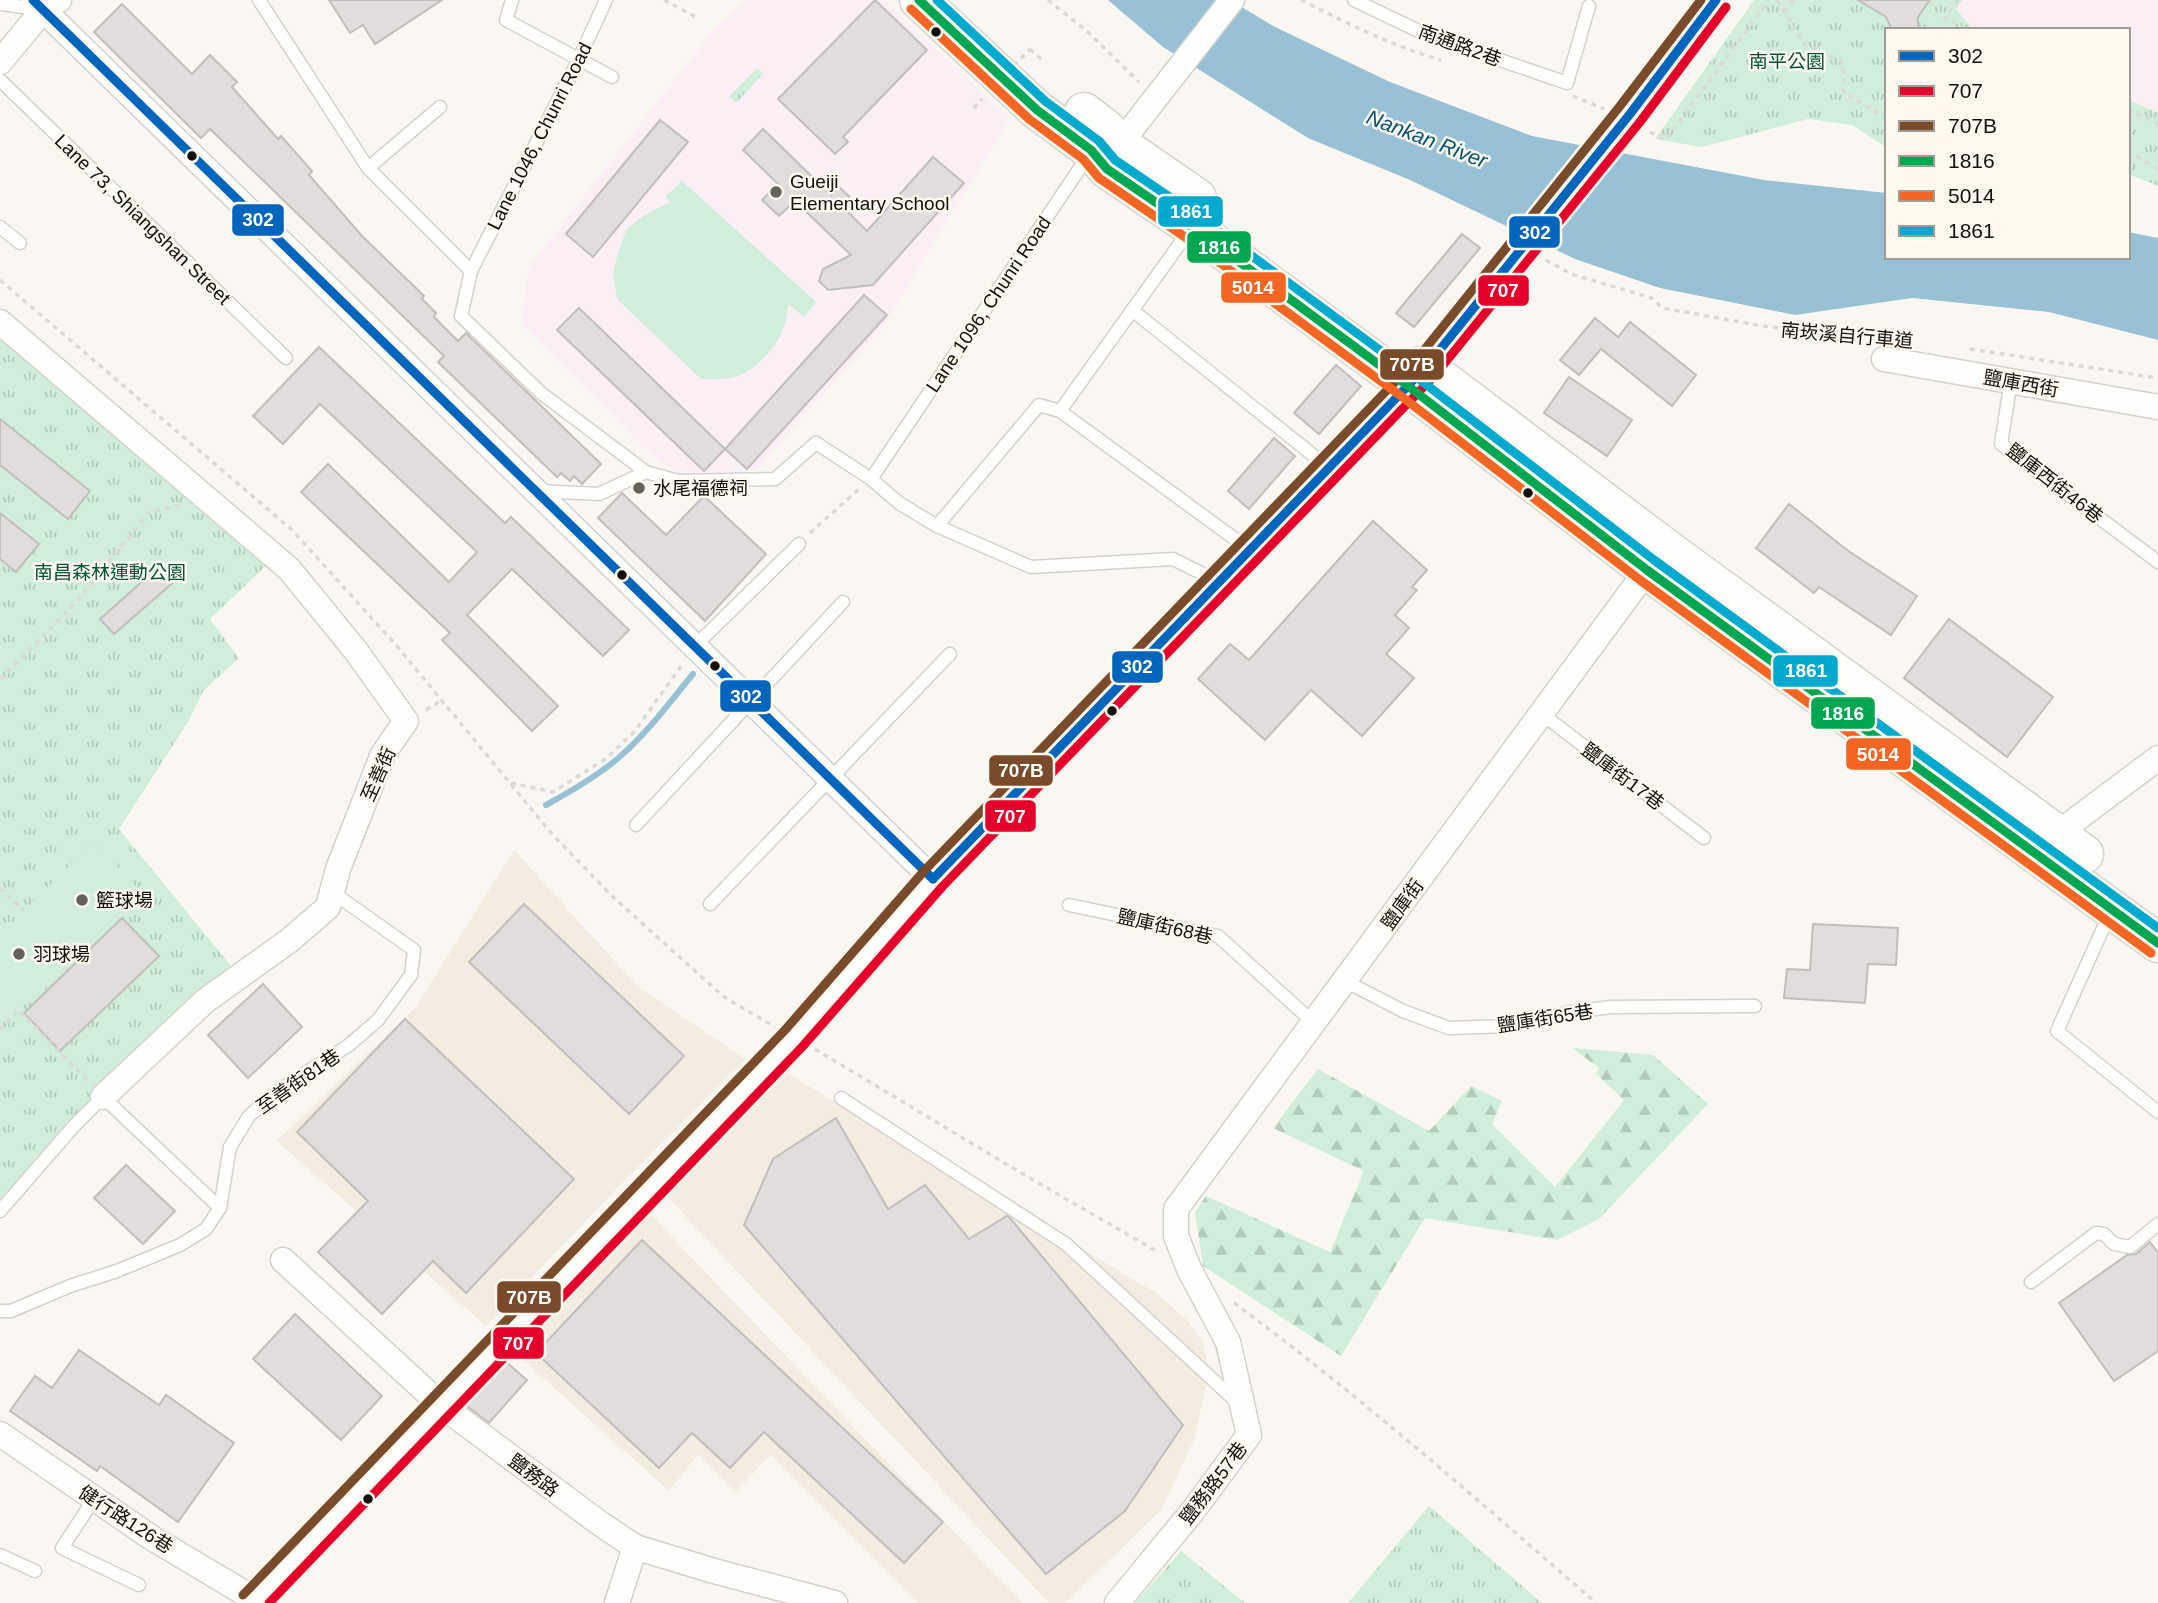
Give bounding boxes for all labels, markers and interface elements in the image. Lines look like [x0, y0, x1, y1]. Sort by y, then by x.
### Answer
street label: 南通路2巷 [1416, 21, 1504, 70]
unlabelled marker [929, 25, 943, 39]
legend [1885, 28, 2130, 259]
street label: Lane 1046, Chunri Road [483, 39, 596, 233]
text: 302 [1948, 44, 1983, 67]
park label: 南平公園 [1749, 51, 1825, 72]
text: 707 [1948, 79, 1983, 102]
water label: Nankan River [1364, 105, 1492, 172]
text: 707B [1948, 114, 1997, 137]
street label: Lane 73, Shiangshan Street [51, 130, 235, 309]
unlabelled marker [185, 149, 199, 163]
text: 1816 [1948, 149, 1995, 172]
place label: Gueiji Elementary School [790, 171, 949, 214]
marker: Gueiji Elementary School [768, 184, 784, 200]
text: 5014 [1948, 184, 1995, 207]
line badge: 1861 [1157, 195, 1224, 228]
text: 1861 [1170, 201, 1213, 222]
line badge: 302 [231, 203, 285, 237]
text: 302 [242, 209, 274, 230]
street label: Lane 1096, Chunri Road [922, 213, 1055, 396]
line badge: 302 [1508, 215, 1561, 249]
text: 1861 [1948, 219, 1995, 242]
text: 302 [1519, 222, 1551, 243]
line badge: 1816 [1186, 230, 1252, 264]
text: 1816 [1198, 237, 1240, 258]
line badge: 5014 [1220, 271, 1287, 304]
line badge: 707 [1477, 274, 1530, 307]
text: 5014 [1232, 277, 1275, 298]
text: 707 [1487, 280, 1519, 301]
street label: 南崁溪自行車道 [1780, 319, 1914, 352]
line badge: 707B [1379, 348, 1445, 381]
text: 707B [1389, 354, 1435, 375]
street label: 鹽庫西街 [1982, 367, 2060, 400]
street label: 鹽庫西街46巷 [2002, 439, 2107, 527]
place label: 水尾福德祠 [653, 478, 748, 499]
marker: 水尾福德祠 [631, 480, 647, 496]
unlabelled marker [1521, 486, 1535, 500]
park label: 南昌森林運動公園 [34, 562, 186, 583]
unlabelled marker [615, 568, 629, 582]
line badge: 302 [1111, 650, 1164, 684]
line badge: 1861 [1772, 654, 1839, 688]
text: 302 [1121, 656, 1153, 677]
unlabelled marker [708, 659, 722, 673]
text: 1861 [1785, 660, 1828, 681]
line badge: 302 [719, 679, 772, 713]
text: 302 [730, 686, 762, 707]
line badge: 1816 [1810, 696, 1876, 730]
text: 1816 [1822, 703, 1864, 724]
unlabelled marker [1105, 704, 1119, 718]
line badge: 5014 [1845, 737, 1912, 771]
street label: 鹽庫街17巷 [1578, 739, 1668, 814]
street label: 至善街 [357, 744, 400, 805]
text: 5014 [1857, 744, 1900, 765]
line badge: 707B [988, 754, 1054, 787]
text: 707B [998, 760, 1044, 781]
line badge: 707 [984, 799, 1037, 833]
text: 707 [994, 806, 1026, 827]
street label: 鹽庫街 [1377, 875, 1428, 934]
place label: 籃球場 [96, 890, 153, 911]
marker: 籃球場 [74, 892, 90, 908]
street label: 鹽庫街68巷 [1115, 905, 1215, 948]
place label: 羽球場 [33, 944, 90, 965]
marker: 羽球場 [11, 946, 27, 962]
street label: 鹽庫街65巷 [1495, 1001, 1595, 1036]
street label: 至善街81巷 [252, 1045, 344, 1118]
line badge: 707B [496, 1280, 562, 1314]
text: 707B [506, 1287, 552, 1308]
line badge: 707 [492, 1326, 545, 1360]
text: 707 [502, 1333, 534, 1354]
street label: 鹽務路57巷 [1176, 1438, 1251, 1528]
street label: 鹽務路 [505, 1450, 563, 1501]
street label: 健行路126巷 [75, 1481, 177, 1558]
unlabelled marker [361, 1492, 375, 1506]

